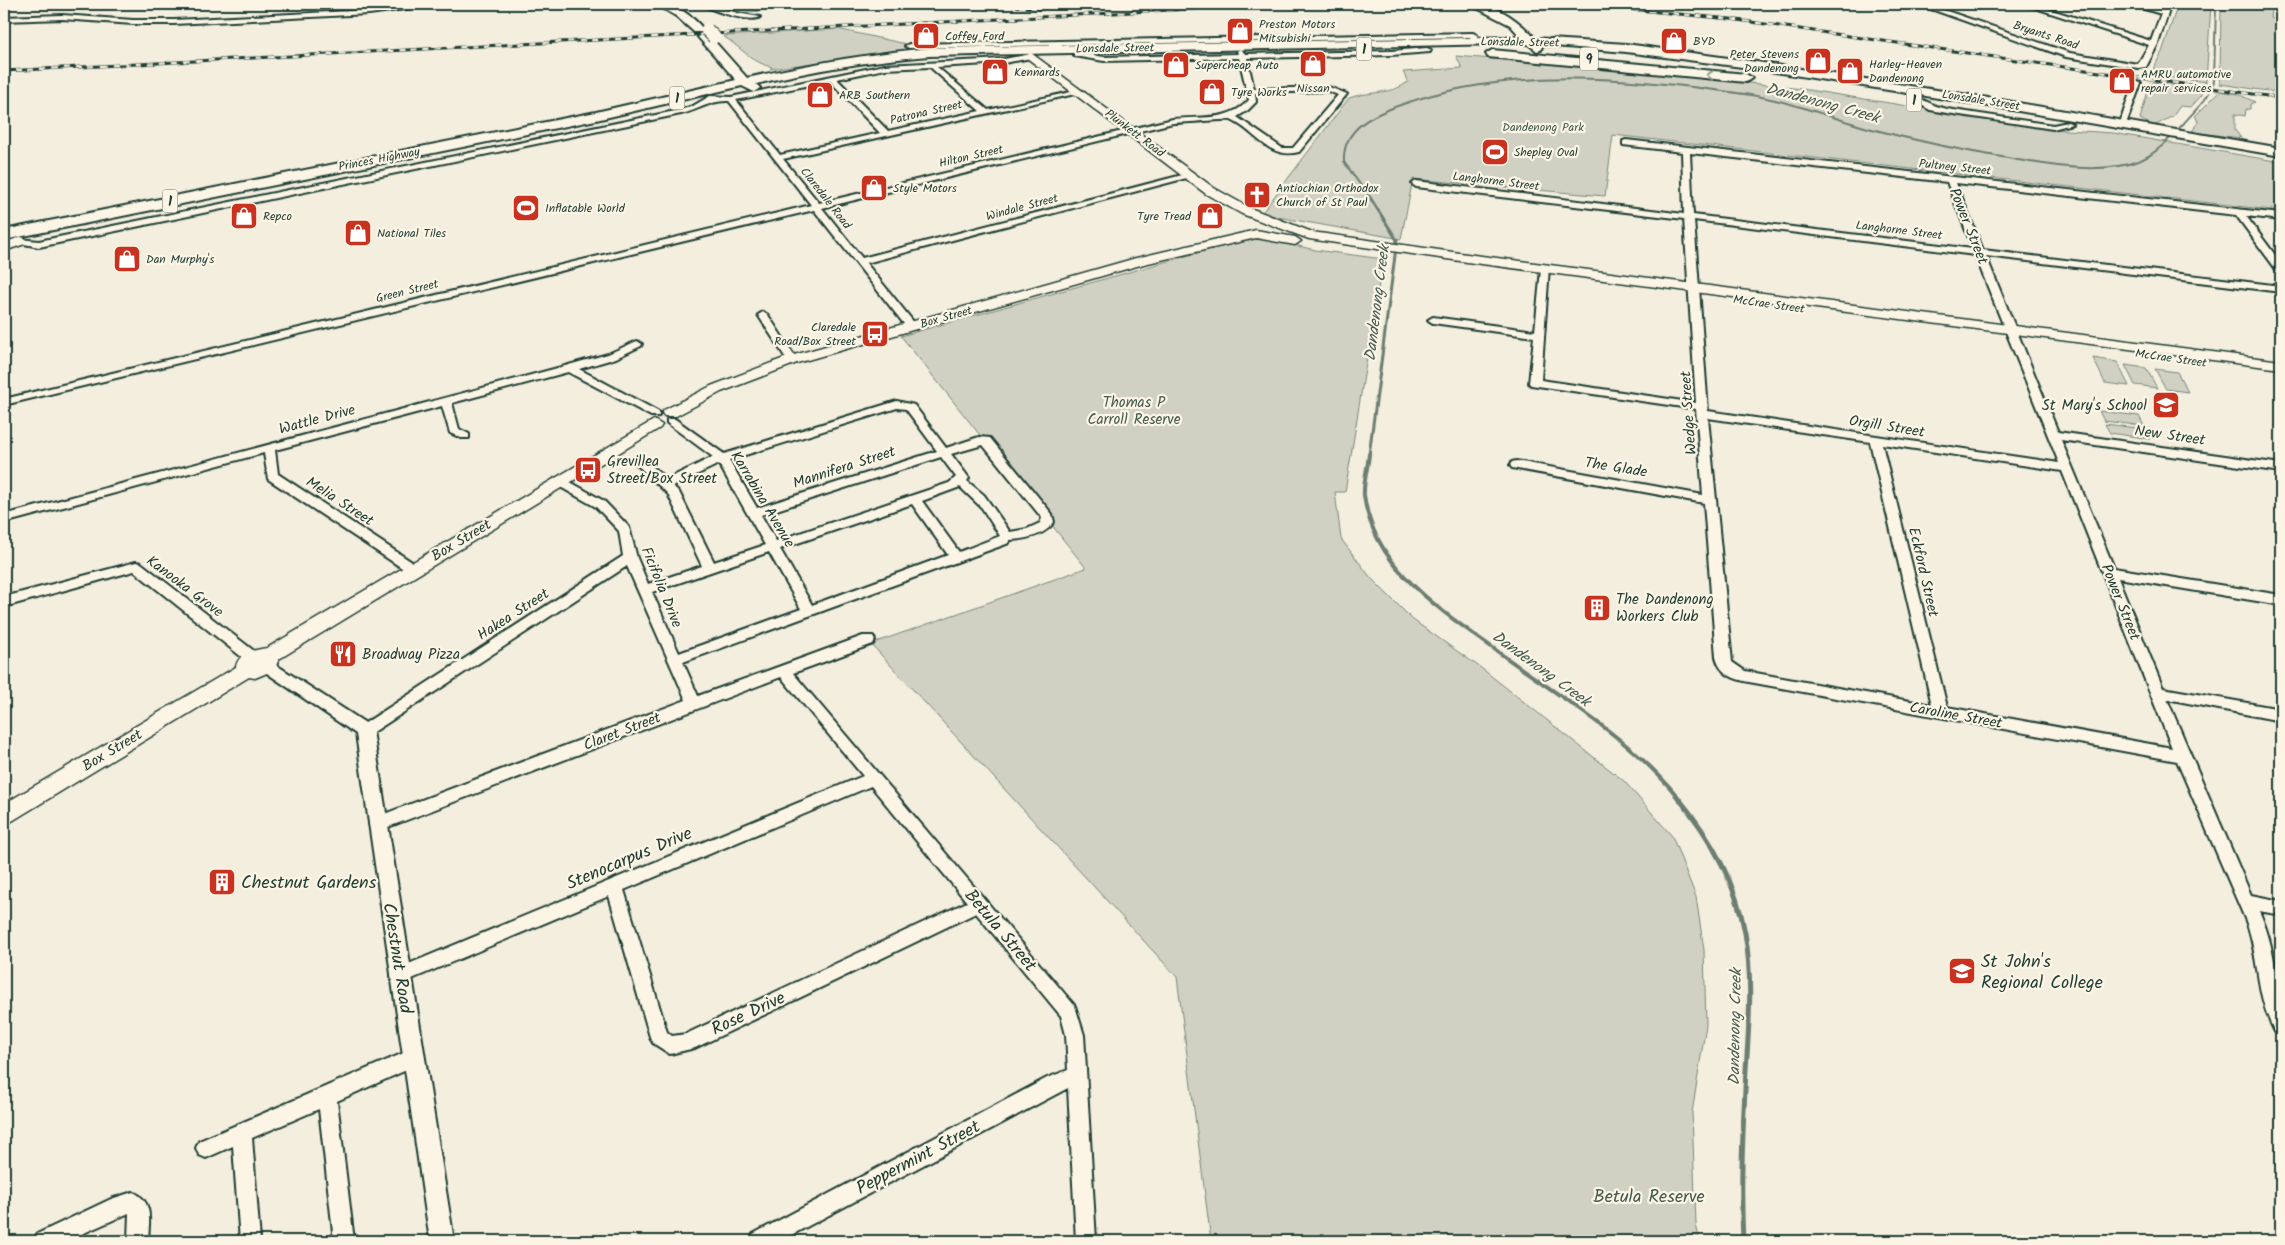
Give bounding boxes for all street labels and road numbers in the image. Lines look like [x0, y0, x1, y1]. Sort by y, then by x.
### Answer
street label: Bryants Road [2011, 16, 2082, 55]
street label: Lonsdale Street [1480, 32, 1560, 53]
street label: Lonsdale Street [1075, 38, 1155, 59]
road number: 1 [1356, 38, 1372, 61]
road number: 9 [1580, 48, 1598, 70]
street label: Lonsdale Street [1941, 85, 2022, 116]
road number: 1 [670, 86, 684, 110]
road number: 1 [1906, 88, 1922, 112]
street label: Patrona Street [888, 95, 964, 130]
street label: Plunkett Road [1101, 105, 1170, 163]
street label: Hilton Street [937, 140, 1006, 173]
street label: Princes Highway [337, 142, 422, 177]
street label: Pultney Street [1918, 154, 1992, 181]
street label: Claredale Road [795, 163, 856, 234]
street label: Langhorne Street [1452, 167, 1541, 196]
street label: Power Street [1942, 184, 1994, 269]
street label: Windale Street [984, 189, 1061, 226]
road number: 1 [162, 190, 178, 212]
street label: Langhorne Street [1855, 216, 1944, 245]
street label: Green Street [374, 274, 441, 308]
street label: McCrae Street [1732, 290, 1806, 319]
street label: Box Street [918, 301, 975, 334]
street label: McCrae Street [2134, 344, 2208, 373]
street label: Wedge Street [1674, 370, 1704, 456]
street label: Wattle Drive [276, 398, 358, 442]
street label: Orgill Street [1847, 409, 1927, 445]
street label: New Street [2133, 419, 2207, 453]
street label: Mannifera Street [790, 440, 899, 496]
street label: Karrabina Avenue [724, 446, 801, 553]
street label: The Glade [1583, 451, 1649, 485]
street label: Melia Street [301, 471, 378, 533]
street label: Box Street [427, 513, 496, 568]
street label: Eckford Street [1901, 525, 1945, 620]
street label: Ficifolia Drive [634, 543, 688, 632]
street label: Kanooka Grove [141, 550, 228, 624]
street label: Power Street [2094, 560, 2146, 645]
street label: Hakea Street [473, 582, 555, 647]
street label: Caroline Street [1908, 696, 2004, 736]
street label: Claret Street [580, 706, 665, 758]
street label: Box Street [78, 723, 147, 778]
street label: Stenocarpus Drive [562, 820, 697, 899]
street label: Betula Street [956, 883, 1044, 980]
street label: Chestnut Road [373, 901, 420, 1017]
street label: Rose Drive [707, 984, 791, 1044]
street label: Peppermint Street [851, 1113, 987, 1203]

